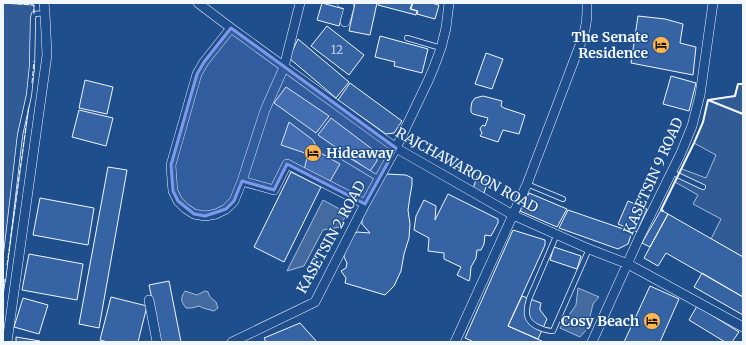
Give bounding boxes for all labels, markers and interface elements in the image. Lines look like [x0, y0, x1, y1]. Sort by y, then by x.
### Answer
place label: The Senate Residence [571, 28, 648, 62]
hotel icon: The Senate Residence [651, 35, 671, 55]
house number: 12 [331, 42, 343, 57]
street label: KASETSIN 9 ROAD [619, 114, 687, 237]
street label: RAJCHAWAROON ROAD [393, 123, 542, 217]
hotel icon: Hideaway [303, 143, 323, 163]
place label: Hideaway [326, 144, 395, 162]
street label: KASETSIN 2 ROAD [293, 177, 370, 296]
hotel icon: Cosy Beach [642, 311, 662, 331]
place label: Cosy Beach [561, 312, 640, 330]

